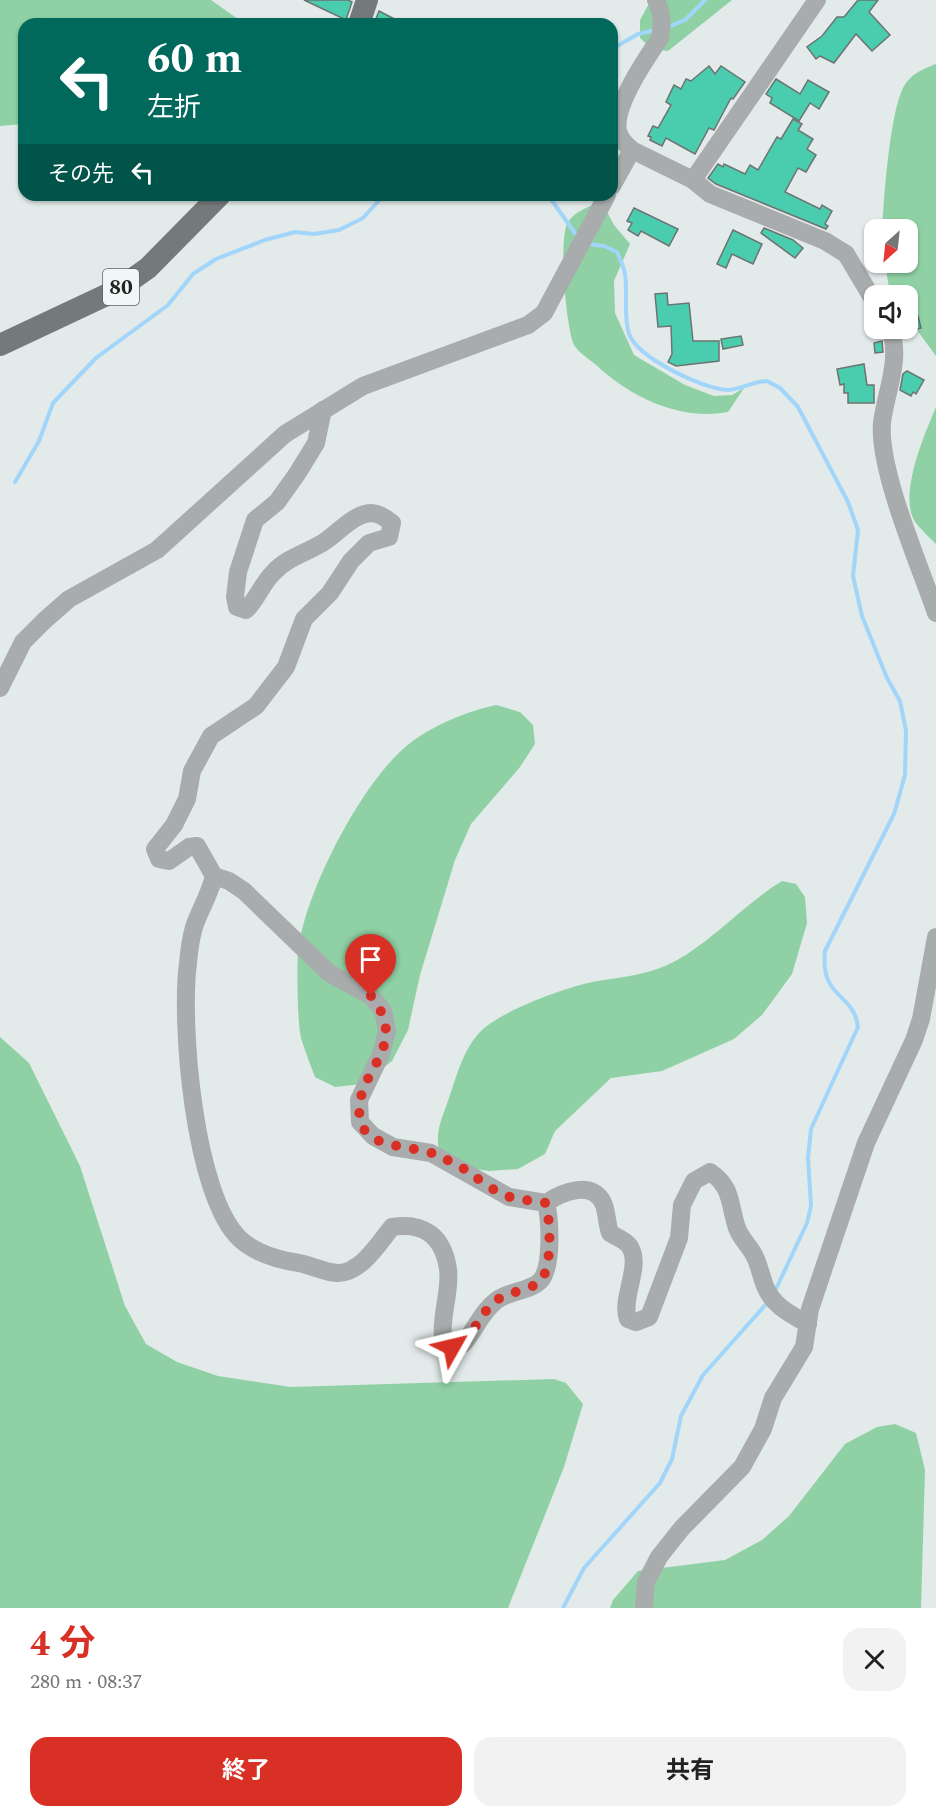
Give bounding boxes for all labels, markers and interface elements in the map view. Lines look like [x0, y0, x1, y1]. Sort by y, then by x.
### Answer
text: 60 m [147, 28, 242, 91]
icon: left [48, 42, 126, 120]
text: 左折 [147, 87, 201, 129]
icon: left [126, 156, 159, 189]
text: その先 [48, 158, 114, 191]
north arrow [864, 219, 918, 273]
map controls [864, 219, 918, 339]
road number: 80 [103, 269, 139, 305]
button: sound [864, 285, 918, 339]
pin [345, 934, 396, 996]
icon: arrive [354, 943, 387, 976]
position arrow [420, 1315, 484, 1379]
text: 4 分 [30, 1617, 95, 1672]
button: close [843, 1628, 906, 1691]
text: 280 m · 08:37 [30, 1667, 142, 1697]
button: 終了 [30, 1737, 462, 1806]
button: 共有 [474, 1737, 906, 1806]

